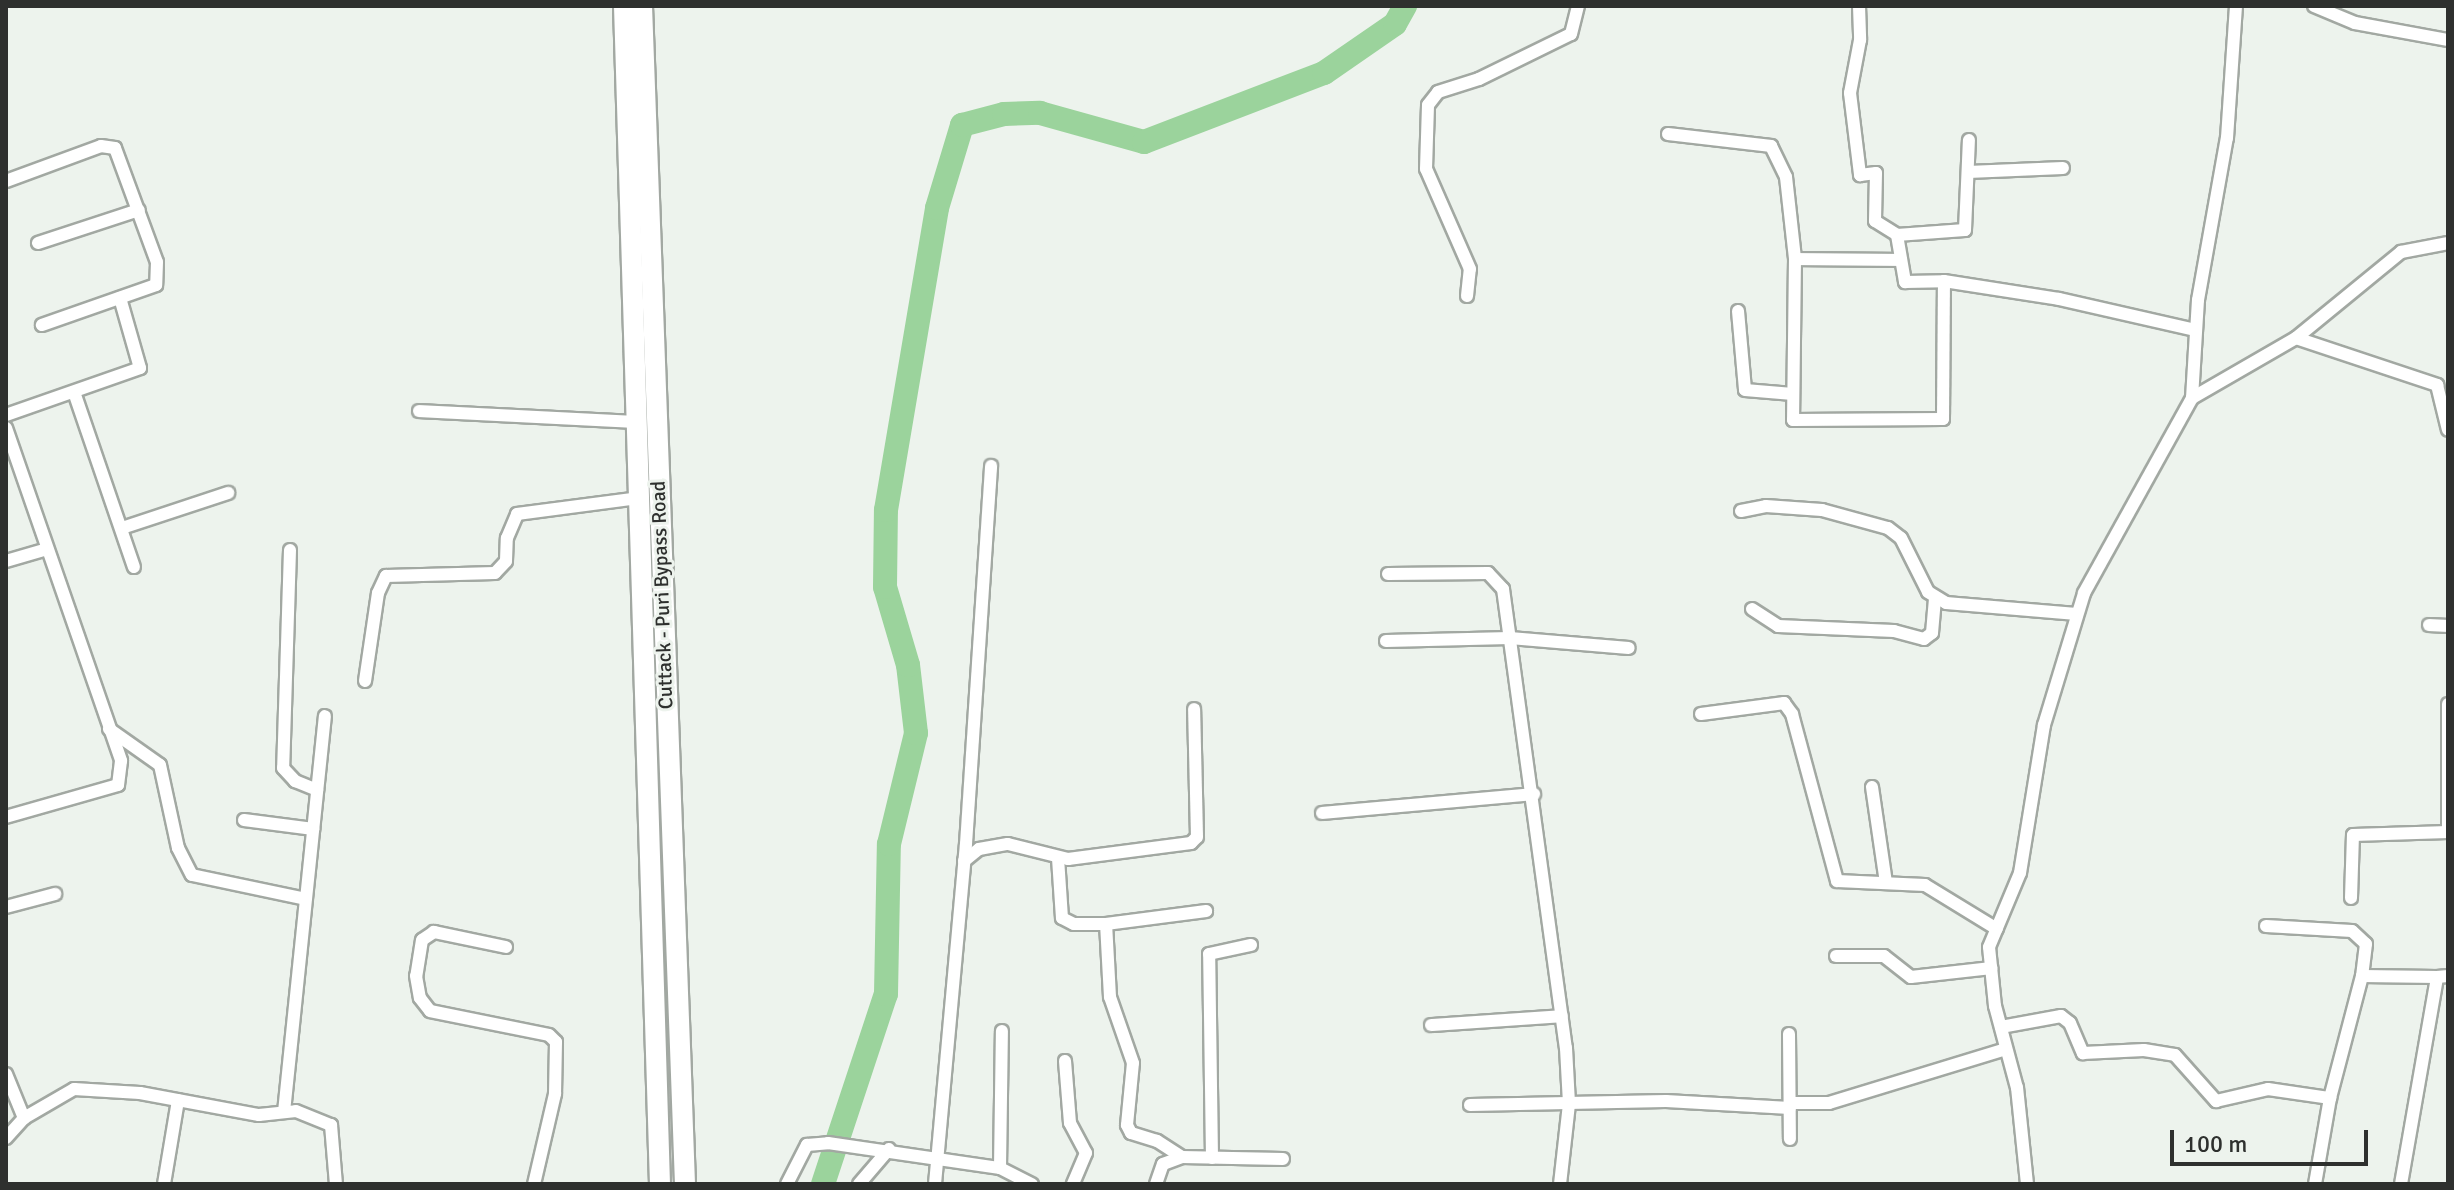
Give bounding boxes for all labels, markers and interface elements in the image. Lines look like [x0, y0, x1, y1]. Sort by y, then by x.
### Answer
street label: Cuttack - Puri Bypass Road [646, 480, 678, 710]
scale bar [2174, 1114, 2372, 1164]
text: 100 m [2184, 1129, 2247, 1159]

